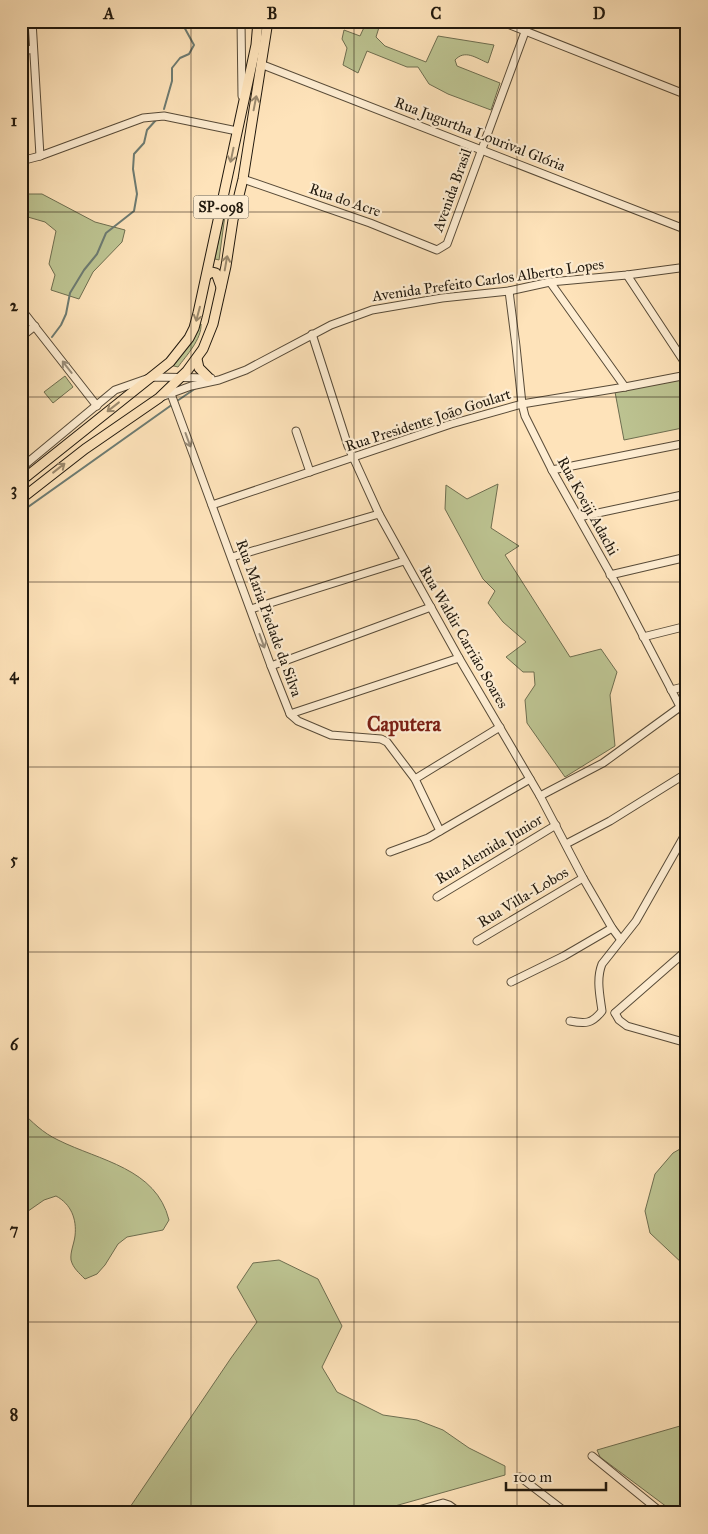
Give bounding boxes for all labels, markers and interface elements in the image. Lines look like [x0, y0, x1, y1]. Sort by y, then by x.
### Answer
text: A [103, 4, 115, 23]
text: B [267, 4, 277, 23]
text: C [431, 4, 442, 23]
text: D [593, 4, 606, 23]
street label: Rua Jugurtha Lourival Glória [392, 93, 569, 176]
one-way arrow [250, 95, 260, 111]
text: 1 [11, 111, 18, 130]
street label: Avenida Brasil [428, 145, 476, 235]
one-way arrow [227, 146, 236, 162]
street label: Rua do Acre [307, 179, 383, 221]
road number: SP-098 [194, 196, 248, 218]
one-way arrow [222, 255, 232, 271]
street label: Avenida Prefeito Carlos Alberto Lopes [370, 255, 605, 305]
text: 2 [10, 296, 19, 315]
one-way arrow [193, 305, 202, 321]
one-way arrow [62, 361, 73, 374]
street label: Rua Presidente João Goulart [343, 384, 514, 456]
one-way arrow [107, 402, 120, 413]
one-way arrow [184, 431, 193, 447]
street label: Rua Koeiji Adachi [553, 453, 623, 559]
one-way arrow [52, 463, 65, 474]
text: 3 [11, 480, 17, 500]
street label: Rua Maria Piedade da Silva [232, 537, 306, 700]
street label: Rua Waldir Carrião Soares [416, 563, 512, 711]
one-way arrow [258, 633, 267, 649]
text: 4 [10, 665, 20, 685]
district label: Caputera [367, 712, 442, 737]
street label: Rua Alemida Junior [432, 810, 546, 889]
text: 5 [10, 850, 18, 869]
street label: Rua Villa-Lobos [475, 863, 571, 931]
text: 6 [10, 1035, 19, 1054]
text: 7 [10, 1220, 19, 1239]
text: 8 [10, 1405, 18, 1424]
scale bar [506, 1459, 606, 1491]
text: 100 m [513, 1468, 553, 1486]

